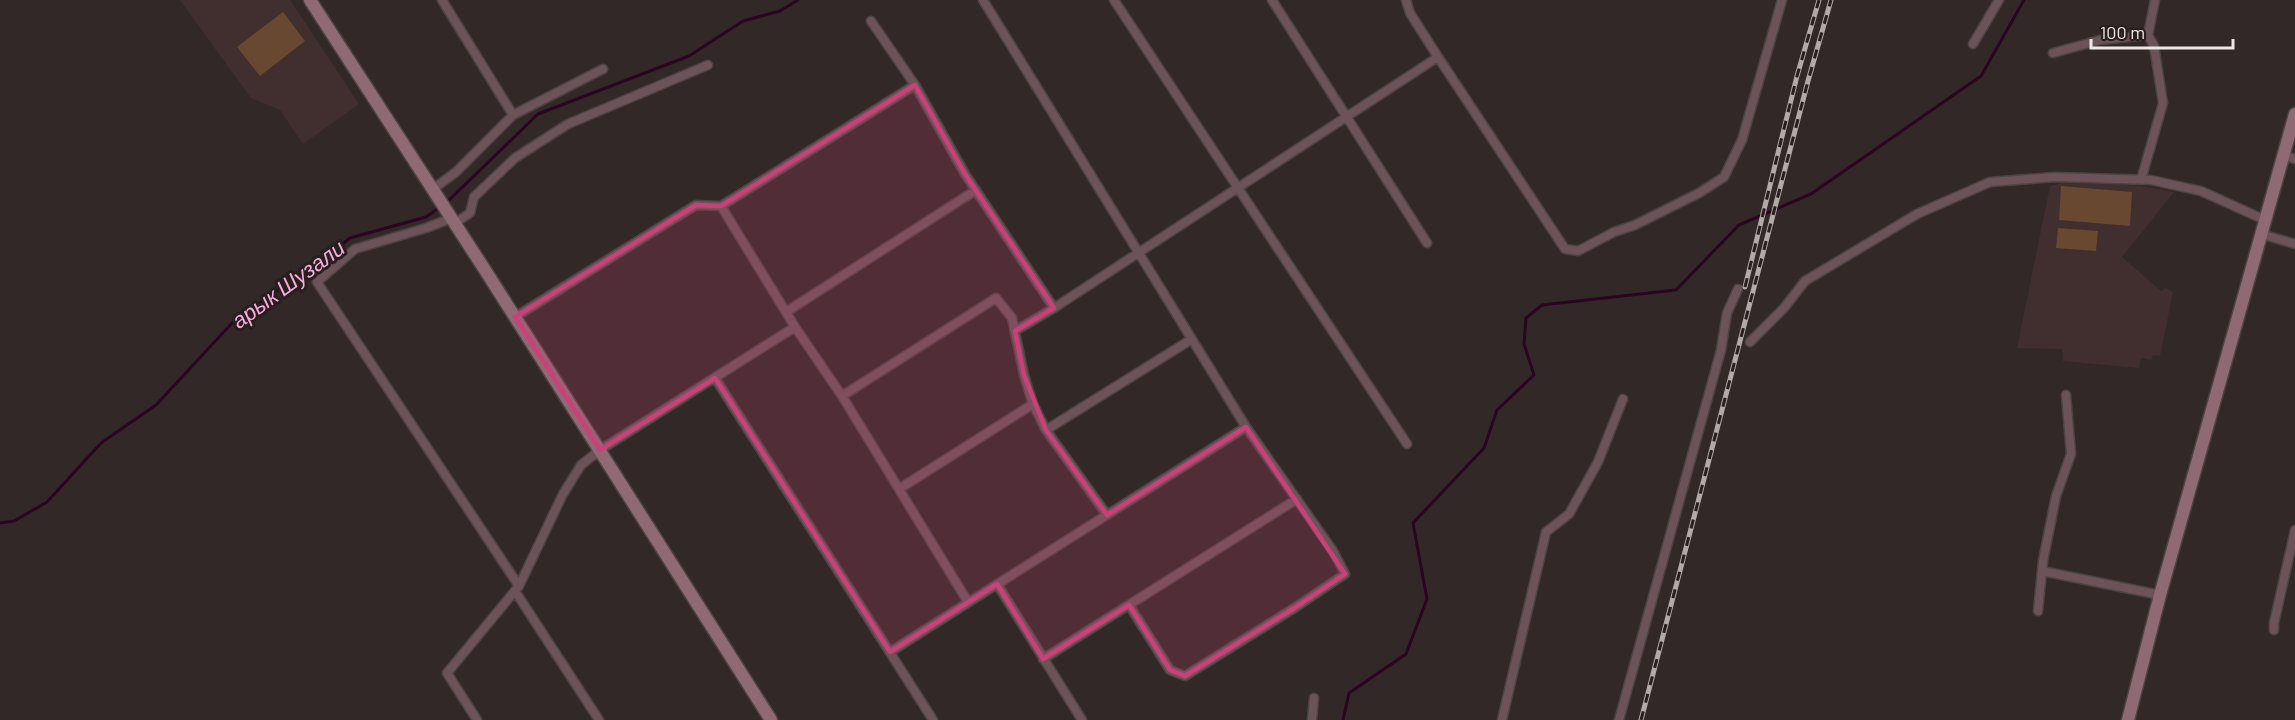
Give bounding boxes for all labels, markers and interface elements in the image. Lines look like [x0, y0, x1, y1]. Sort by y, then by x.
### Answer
scale bar [2091, 12, 2234, 50]
text: 100 m [2100, 21, 2145, 43]
water label: арык Шузали [226, 234, 350, 334]

